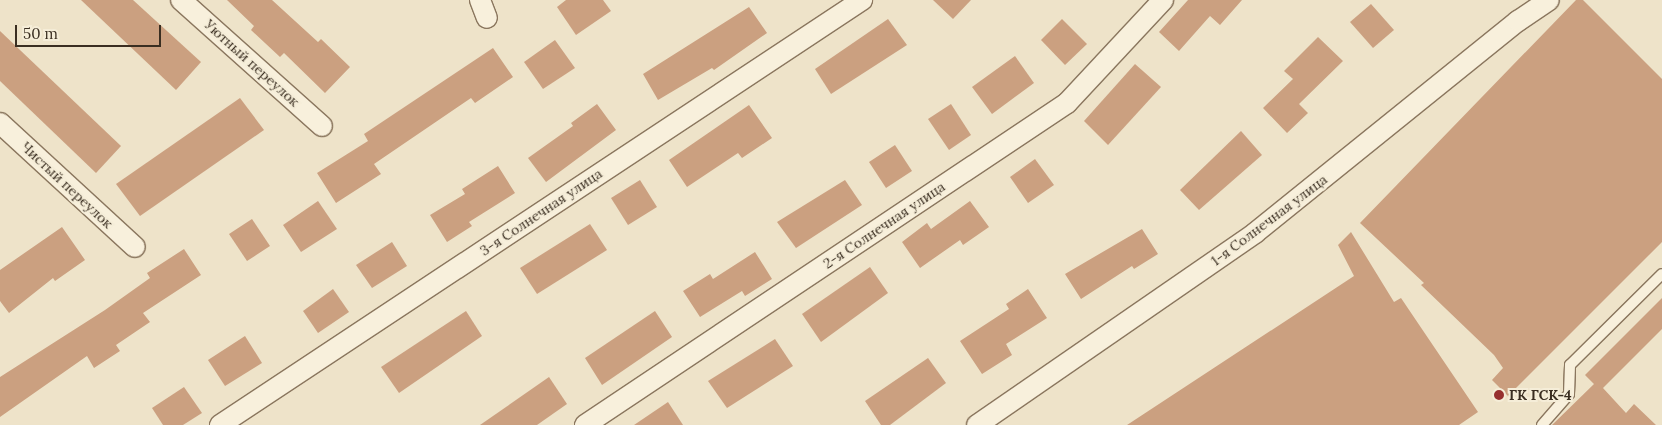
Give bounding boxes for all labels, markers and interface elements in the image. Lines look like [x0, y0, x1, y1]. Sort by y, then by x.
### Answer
scale bar [18, 15, 164, 47]
street label: Уютный переулок [201, 16, 303, 110]
text: 50 m [23, 24, 58, 43]
street label: Чистый переулок [18, 138, 116, 232]
street label: 3-я Солнечная улица [477, 165, 605, 259]
street label: 1-я Солнечная улица [1208, 171, 1330, 269]
street label: 2-я Солнечная улица [820, 178, 948, 272]
place label: ГК ГСК-4 [1509, 387, 1572, 403]
marker: ГК ГСК-4 [1493, 389, 1505, 401]

